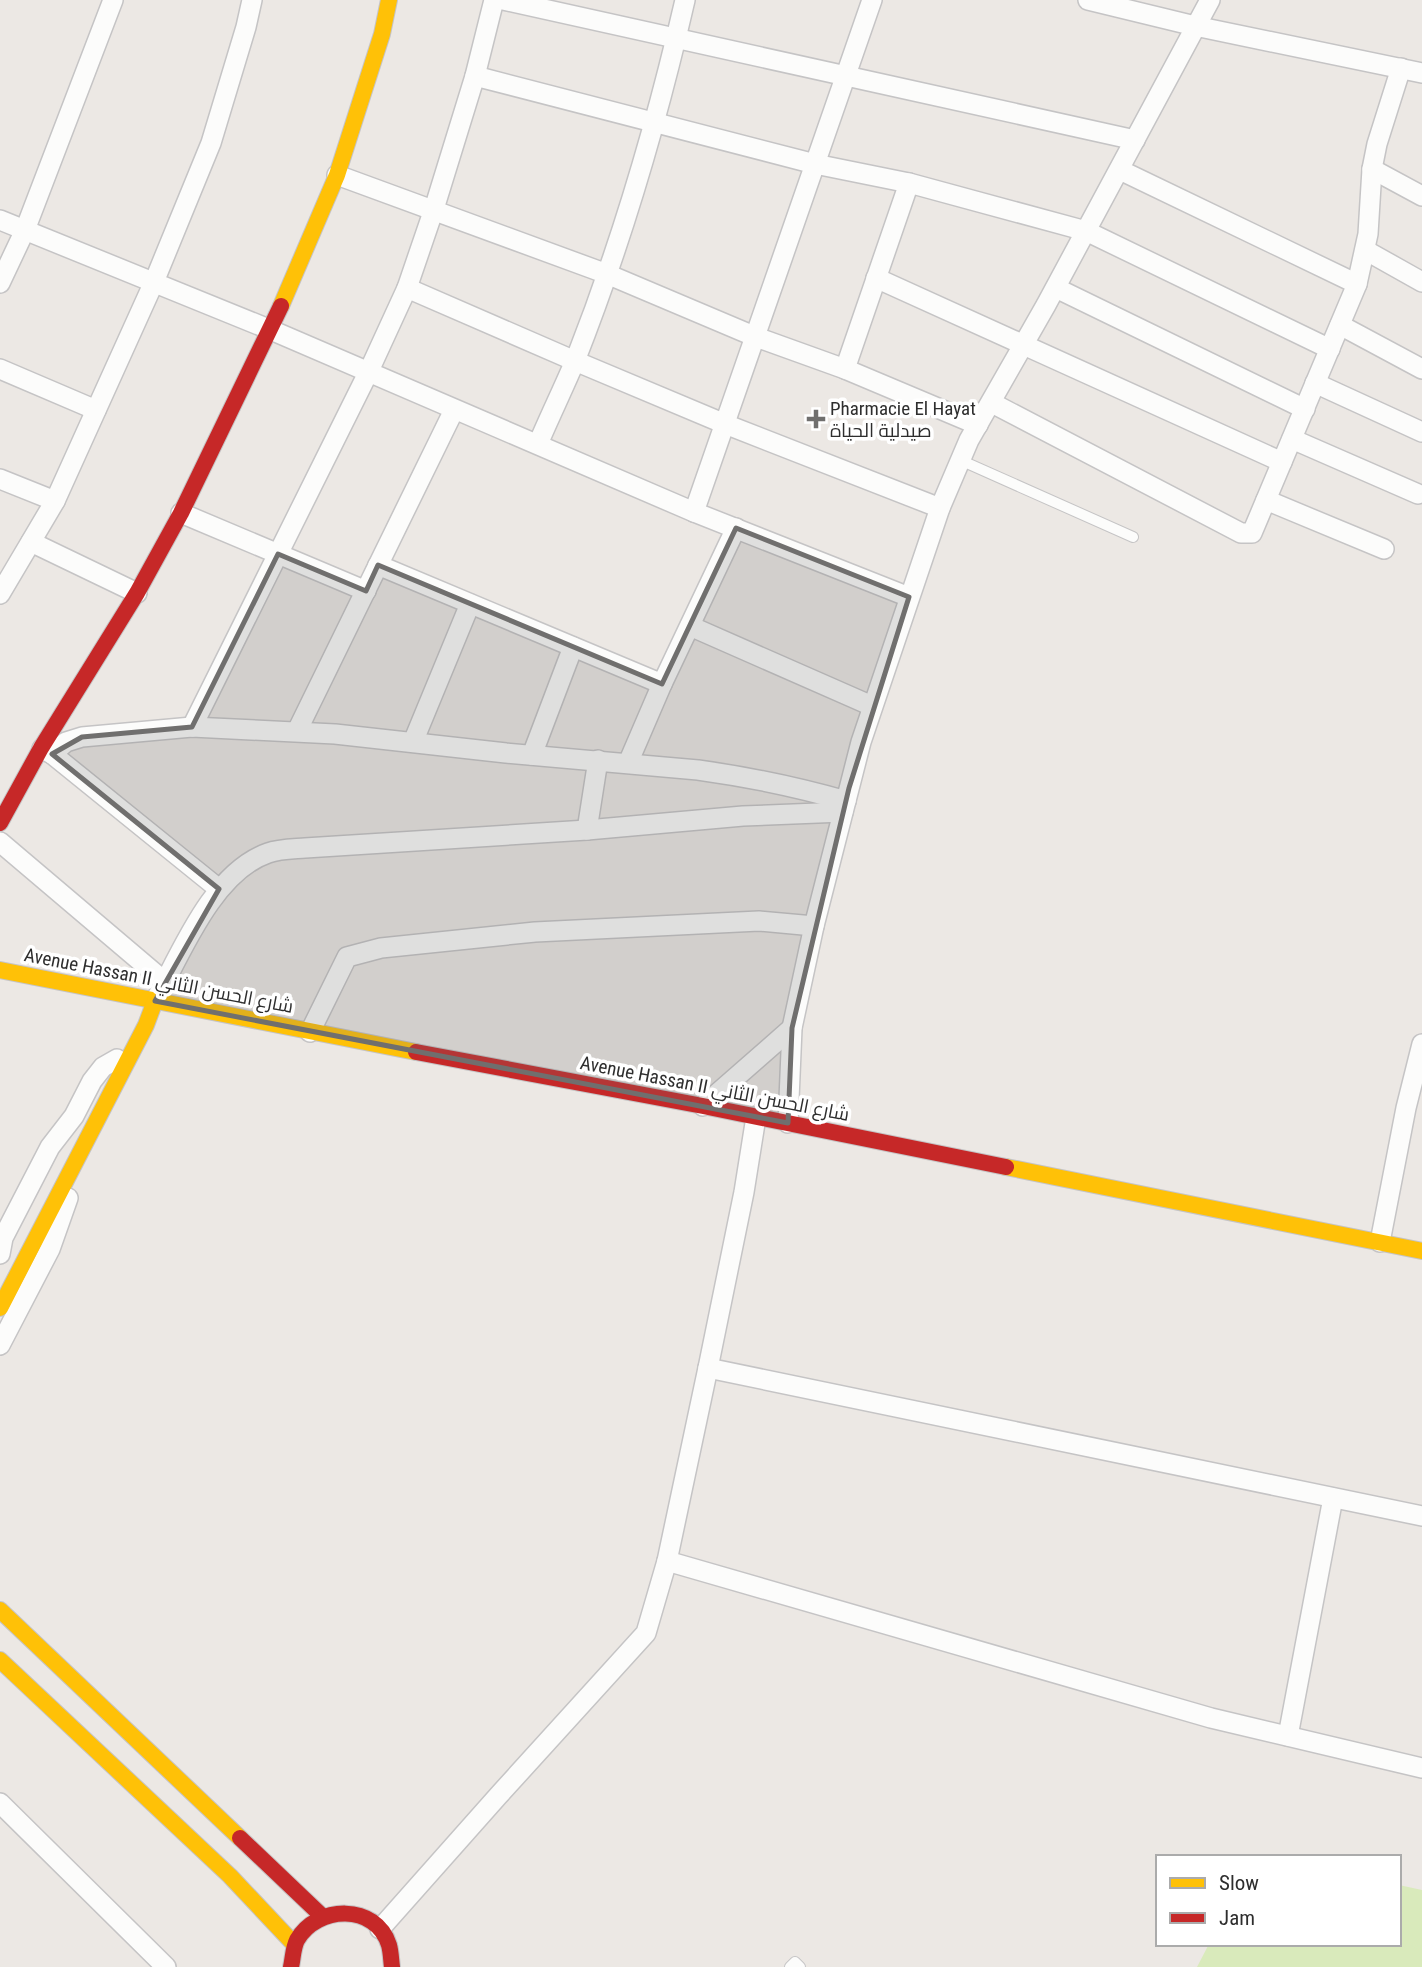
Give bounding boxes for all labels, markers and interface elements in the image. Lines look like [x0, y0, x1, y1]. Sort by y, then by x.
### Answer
place label: Pharmacie El Hayat صيدلية الحياة [830, 397, 976, 442]
marker: Pharmacie El Hayat صيدلية الحياة [808, 411, 824, 427]
street label: Avenue Hassan II شارع الحسن الثاني [22, 943, 295, 1021]
street label: Avenue Hassan II شارع الحسن الثاني [578, 1051, 851, 1129]
legend [1156, 1855, 1401, 1946]
text: Slow [1219, 1871, 1259, 1895]
text: Jam [1219, 1906, 1255, 1930]

